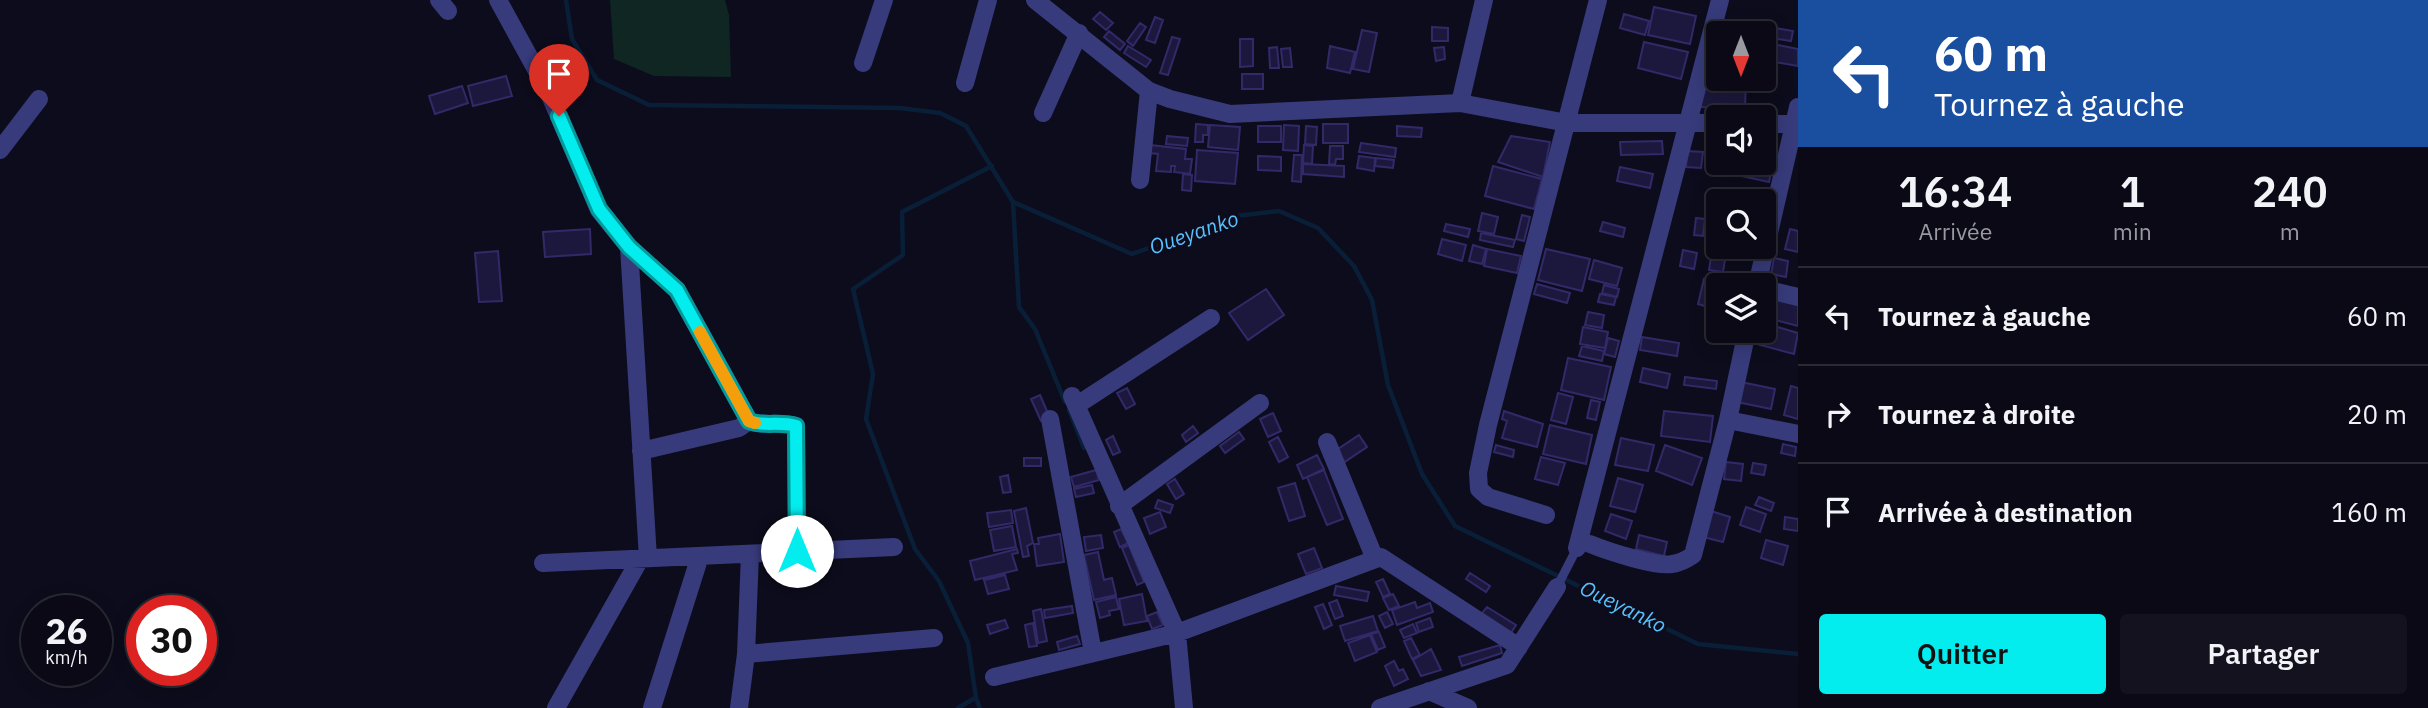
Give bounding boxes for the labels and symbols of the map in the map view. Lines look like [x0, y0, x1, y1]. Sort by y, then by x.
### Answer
north arrow [1706, 21, 1776, 91]
pin [529, 44, 589, 116]
water label: Oueyanko [1145, 204, 1242, 260]
position arrow [760, 514, 834, 588]
water label: Oueyanko [1576, 573, 1671, 639]
speed limit sign: 30 [126, 595, 217, 686]

